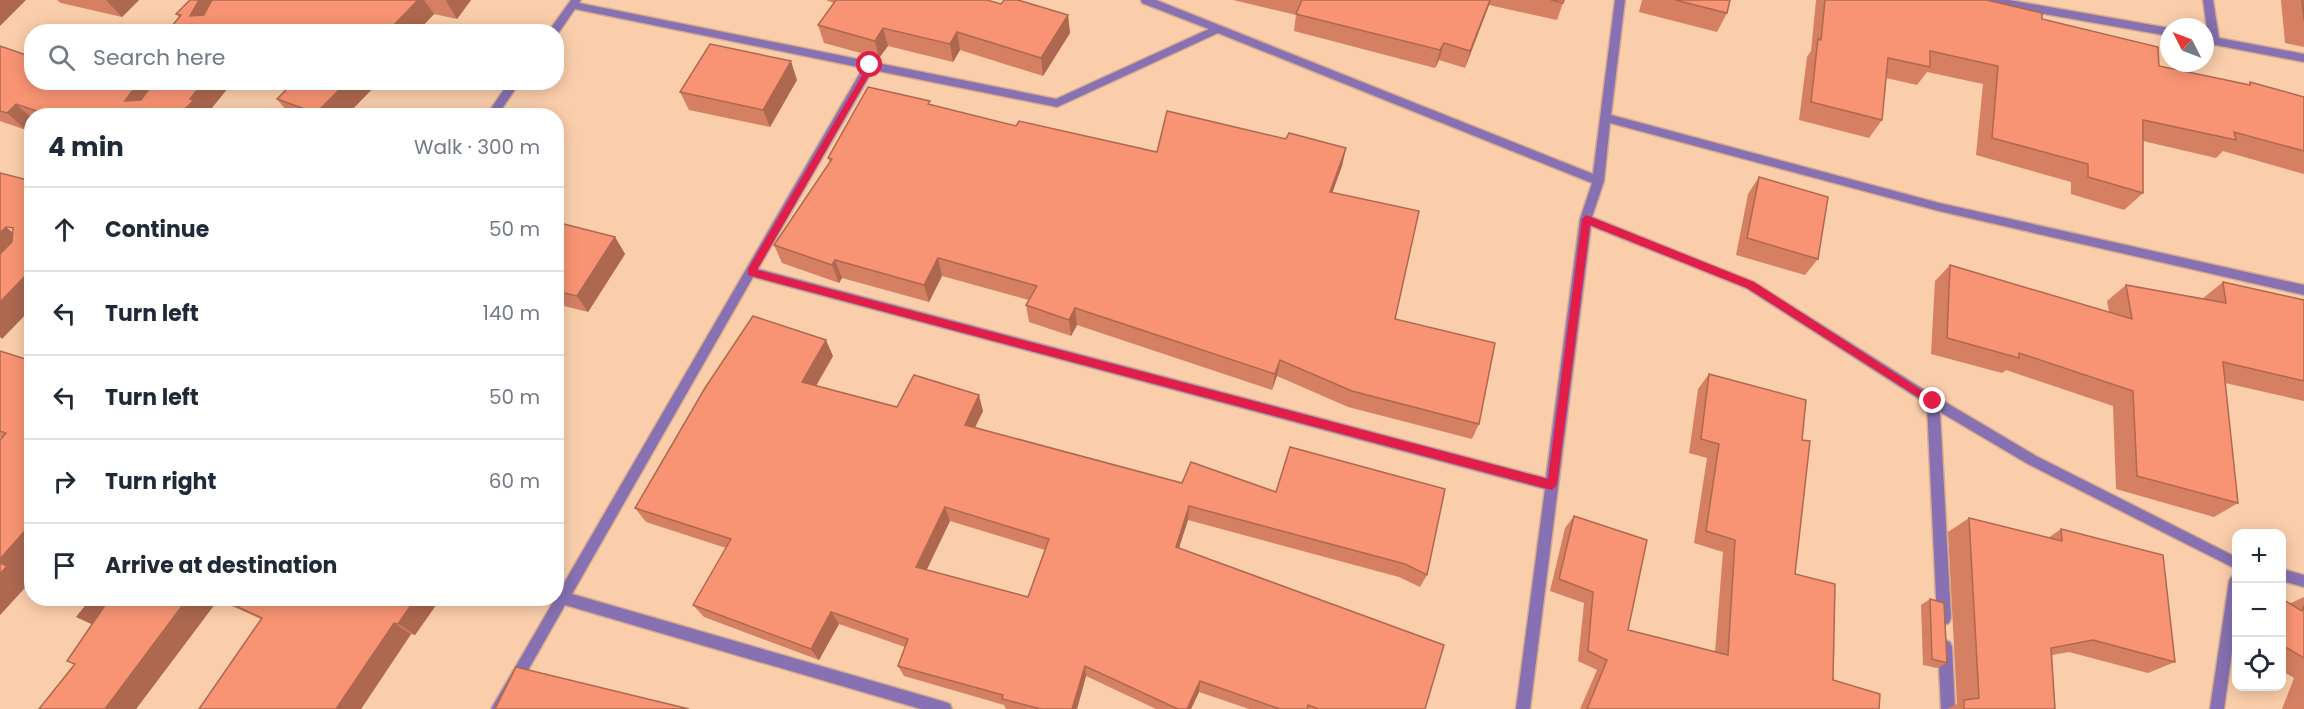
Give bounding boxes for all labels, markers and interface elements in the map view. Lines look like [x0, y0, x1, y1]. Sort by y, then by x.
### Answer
north arrow [2160, 18, 2214, 72]
search box [24, 24, 564, 90]
icon: search [45, 41, 78, 74]
text: Search here [93, 42, 226, 73]
route start [856, 51, 882, 77]
text: 4 min [48, 129, 124, 165]
text: Walk · 300 m [414, 133, 540, 161]
icon: ahead [48, 213, 81, 246]
text: Continue [105, 214, 209, 245]
text: 50 m [489, 215, 540, 243]
icon: left [48, 297, 81, 330]
text: Turn left [105, 298, 199, 329]
text: 140 m [483, 299, 540, 327]
icon: left [48, 381, 81, 414]
text: Turn left [105, 382, 199, 413]
text: 50 m [489, 383, 540, 411]
route end [1919, 387, 1945, 413]
icon: right [48, 465, 81, 498]
text: Turn right [105, 466, 216, 497]
text: 60 m [489, 467, 540, 495]
map controls [2232, 529, 2286, 691]
button: + [2232, 529, 2286, 583]
icon: arrive [48, 549, 81, 582]
text: Arrive at destination [105, 550, 337, 581]
button: − [2232, 583, 2286, 637]
button: locate [2232, 637, 2286, 691]

